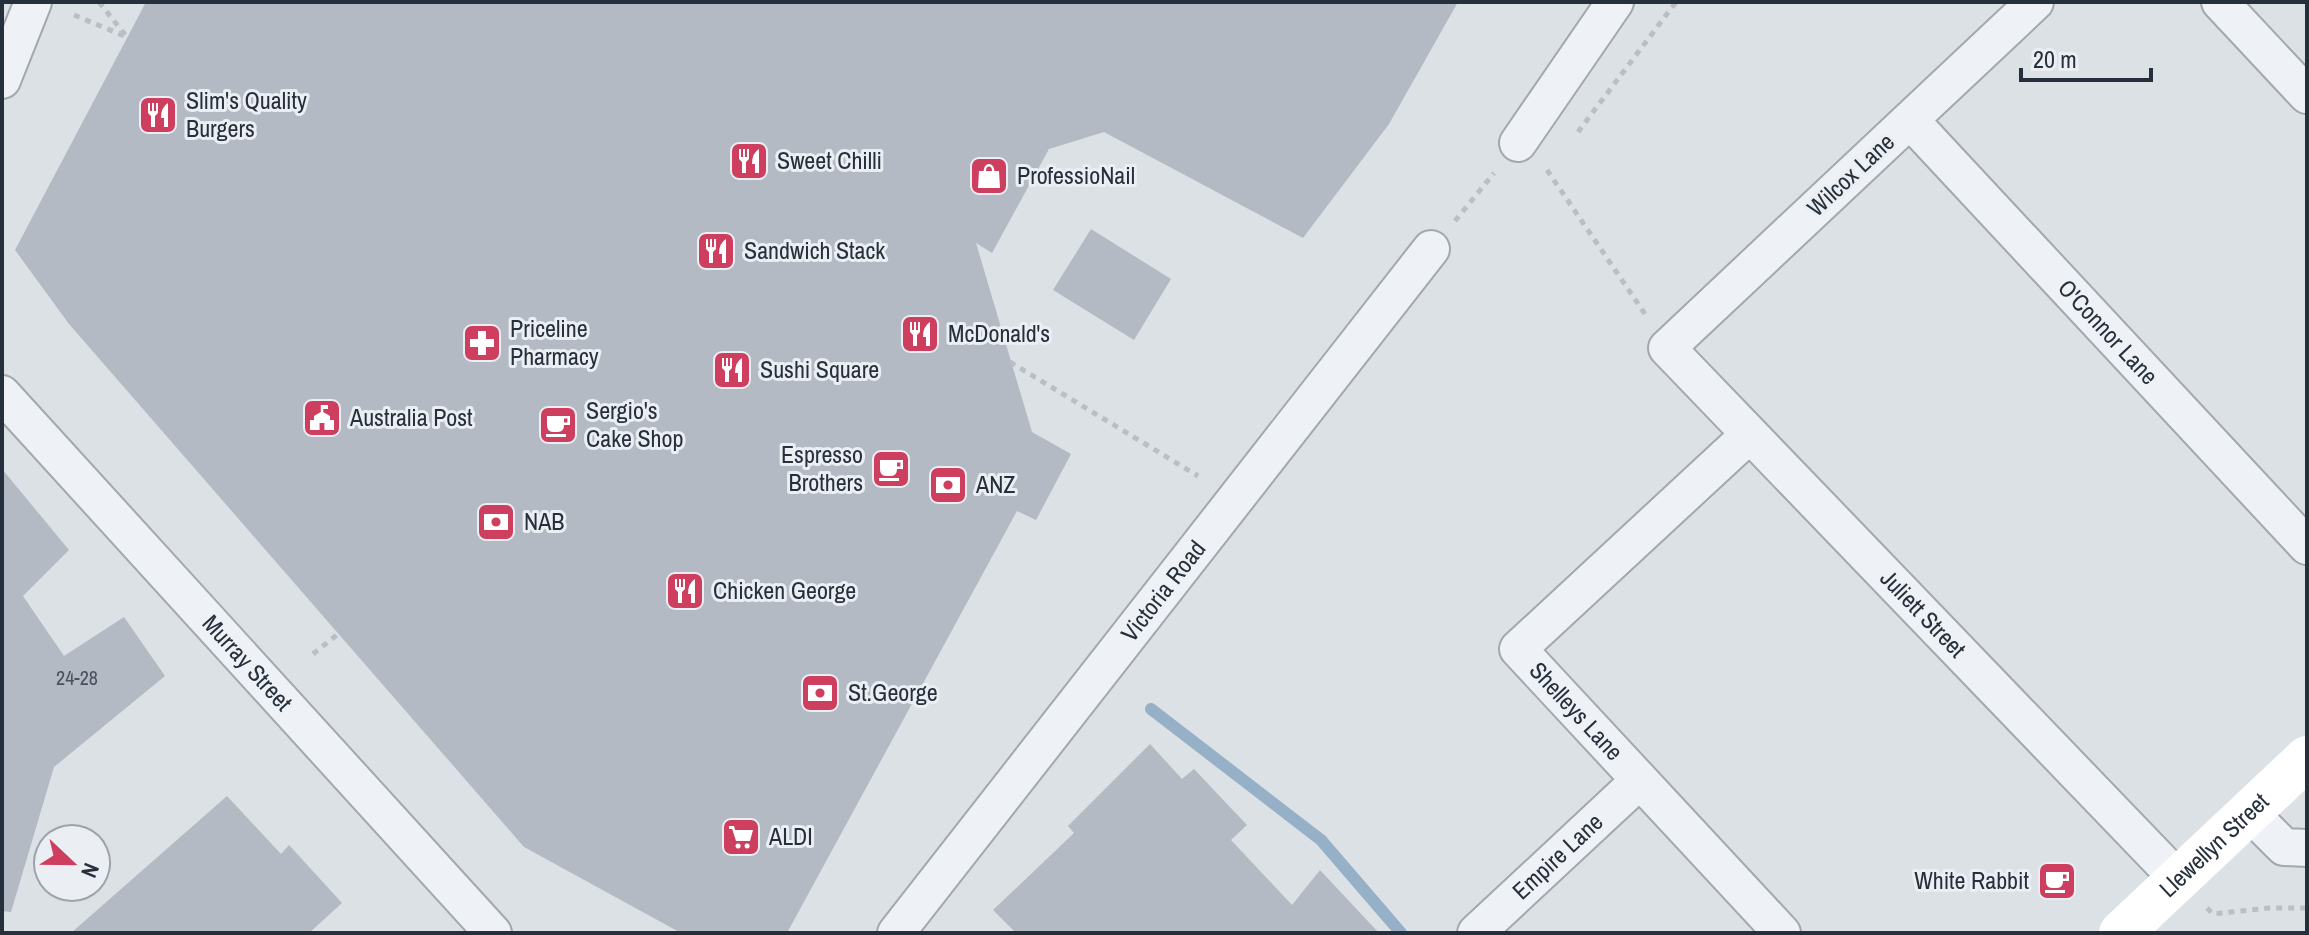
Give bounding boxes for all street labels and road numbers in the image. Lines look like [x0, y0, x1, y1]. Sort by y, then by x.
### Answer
street label: Wilcox Lane [1800, 126, 1901, 223]
street label: O'Connor Lane [2051, 272, 2165, 391]
street label: Victoria Road [1113, 533, 1212, 648]
street label: Juliett Street [1874, 562, 1974, 664]
street label: Murray Street [196, 608, 300, 718]
street label: Shelleys Lane [1523, 654, 1631, 767]
street label: Llewellyn Street [2152, 785, 2276, 904]
street label: Empire Lane [1505, 806, 1609, 906]

